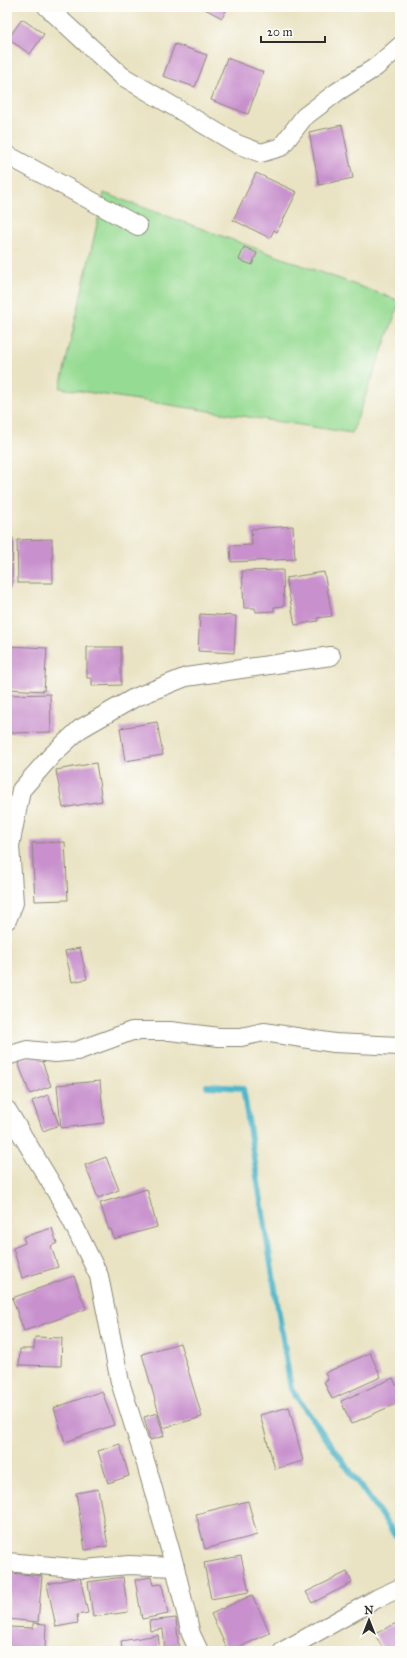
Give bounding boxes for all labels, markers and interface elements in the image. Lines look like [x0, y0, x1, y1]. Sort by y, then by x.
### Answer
scale bar [261, 18, 325, 44]
text: 20 m [267, 25, 293, 39]
north arrow [349, 1600, 389, 1640]
text: N [364, 1604, 374, 1617]

